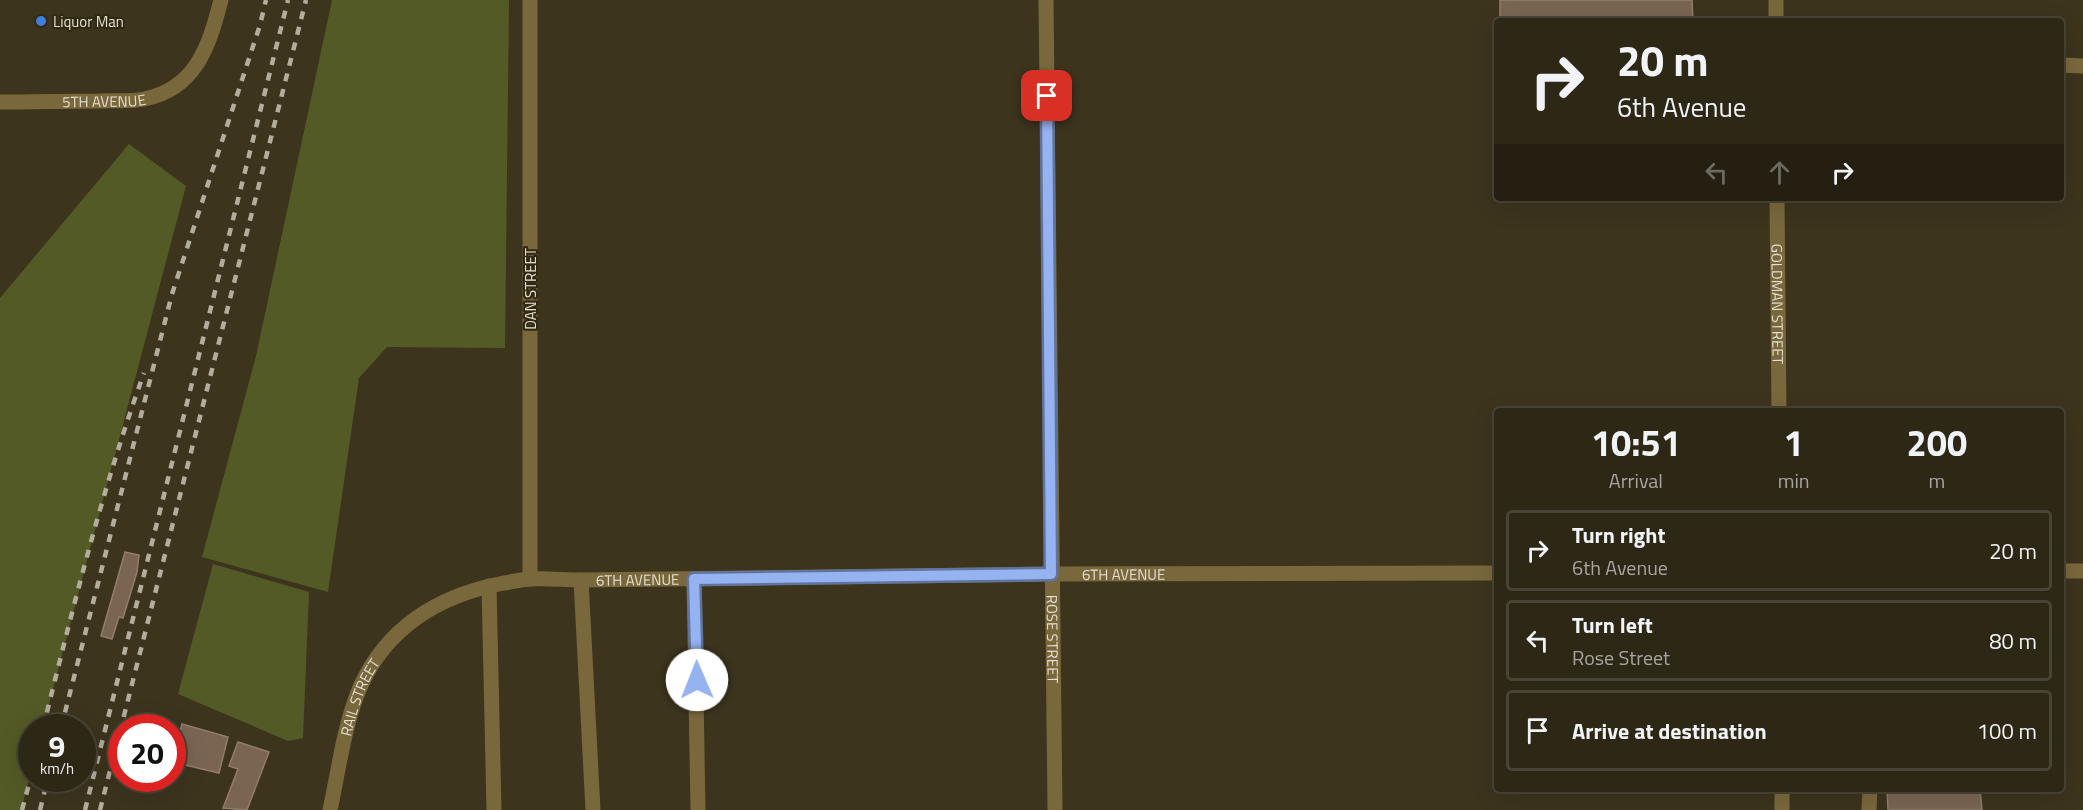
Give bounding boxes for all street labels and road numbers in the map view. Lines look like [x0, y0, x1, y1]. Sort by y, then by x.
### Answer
street label: 5TH AVENUE [62, 87, 147, 113]
street label: GOLDMAN STREET [1766, 243, 1790, 365]
street label: DAN STREET [519, 248, 542, 330]
street label: 6TH AVENUE [1082, 562, 1165, 585]
street label: 6TH AVENUE [596, 567, 679, 591]
street label: ROSE STREET [1041, 594, 1065, 684]
street label: RAIL STREET [334, 653, 385, 738]

